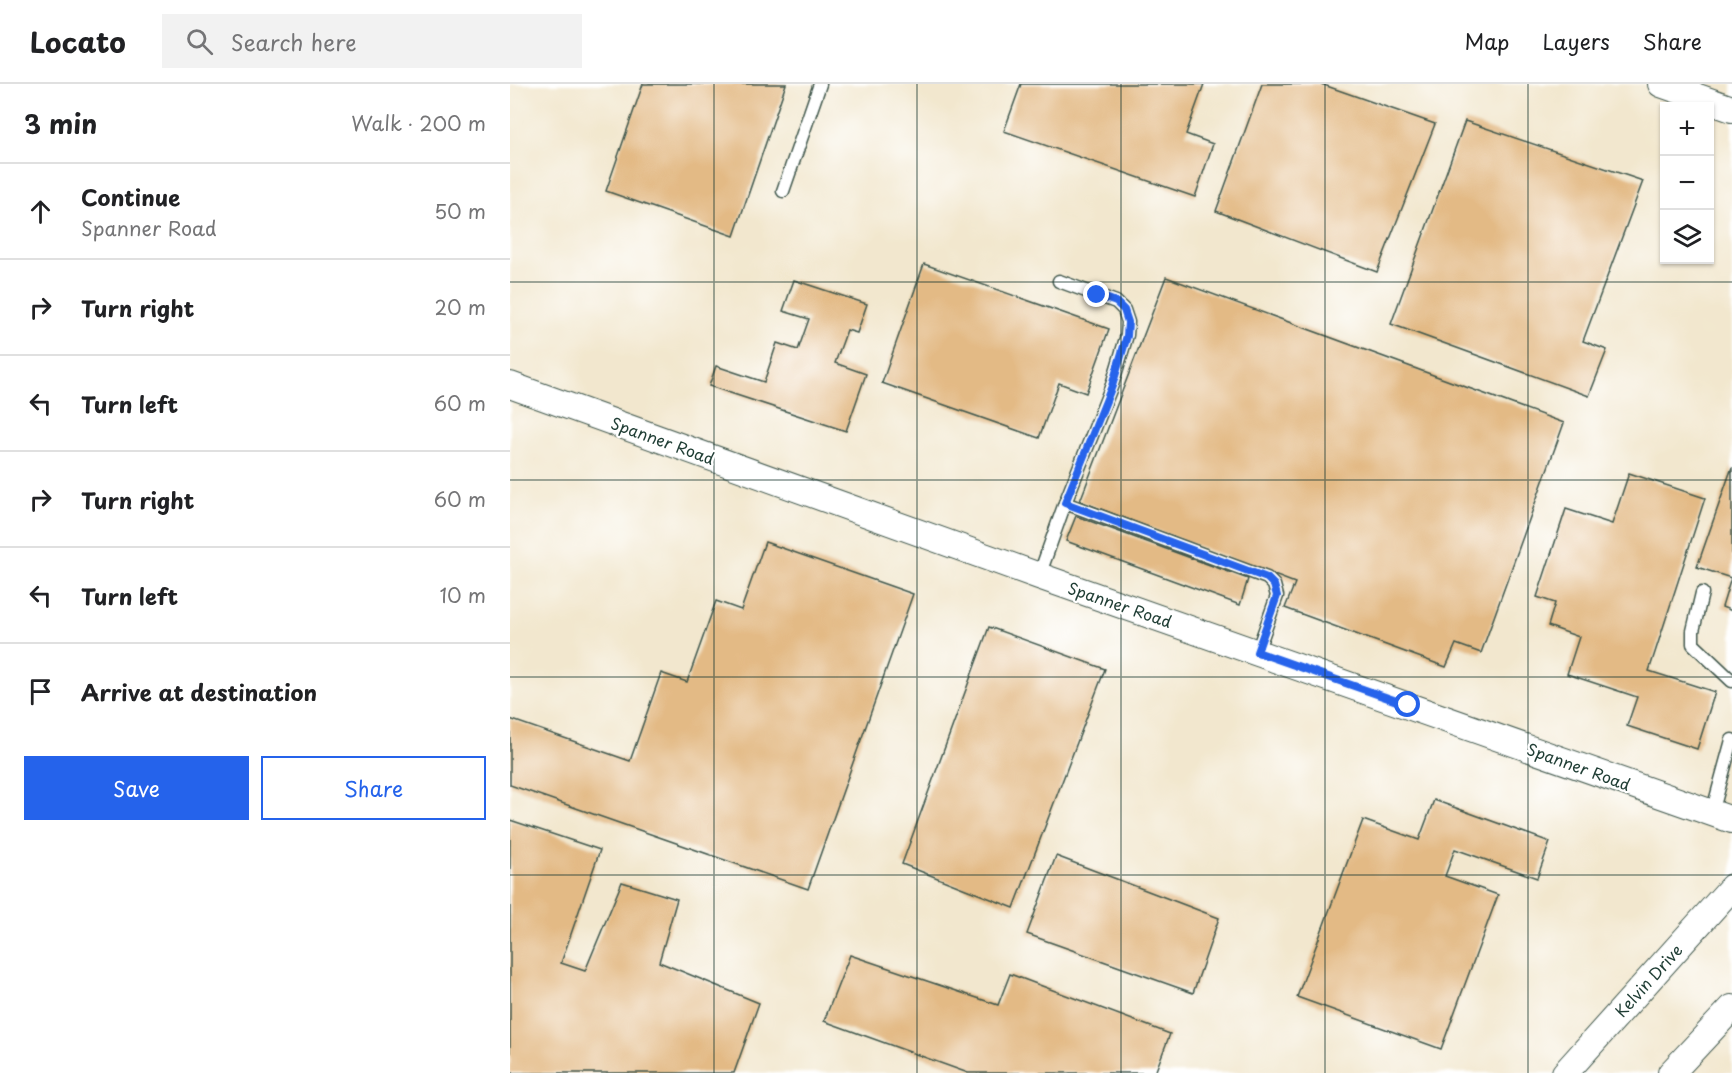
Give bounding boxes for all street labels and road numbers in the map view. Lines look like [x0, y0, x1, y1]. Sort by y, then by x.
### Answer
street label: Spanner Road [608, 410, 718, 470]
street label: Spanner Road [1065, 575, 1175, 633]
street label: Spanner Road [1524, 736, 1634, 796]
street label: Kelvin Drive [1609, 938, 1687, 1022]

